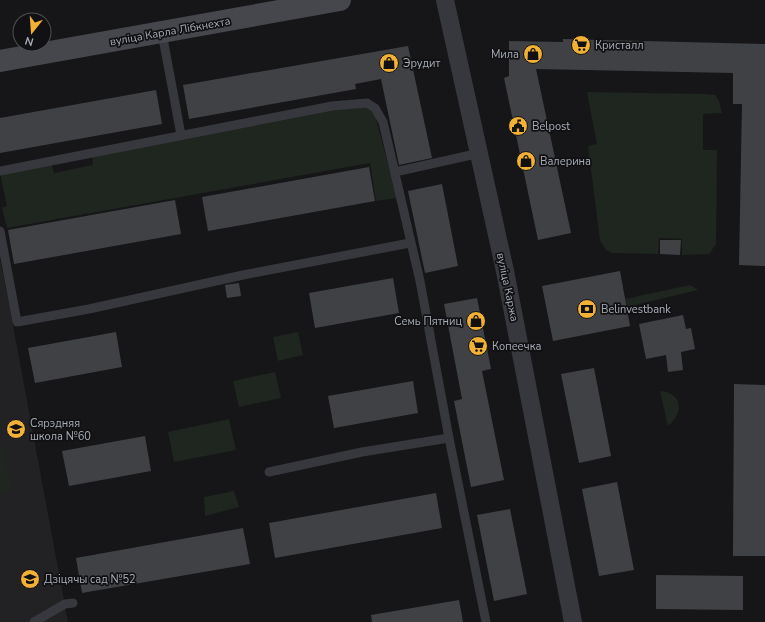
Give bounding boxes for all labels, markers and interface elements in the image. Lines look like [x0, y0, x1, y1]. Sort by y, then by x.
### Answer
north arrow [12, 12, 52, 52]
street label: вуліца Карла Лібкнехта [109, 13, 232, 49]
text: N [23, 33, 35, 49]
supermarket icon: Кристалл [570, 34, 592, 56]
place label: Кристалл [595, 38, 644, 53]
shop icon: Мила [522, 43, 544, 65]
place label: Мила [491, 47, 519, 62]
shop icon: Эрудит [378, 52, 400, 74]
place label: Эрудит [403, 56, 440, 71]
public building icon: Belpost [507, 115, 529, 137]
place label: Belpost [532, 119, 570, 134]
shop icon: Валерина [515, 150, 537, 172]
place label: Валерина [540, 154, 591, 169]
street label: вуліца Каржа [493, 251, 522, 323]
bank icon: Belinvestbank [576, 298, 598, 320]
place label: Belinvestbank [601, 302, 671, 317]
shop icon: Семь Пятниц [465, 310, 487, 332]
place label: Семь Пятниц [394, 314, 462, 329]
supermarket icon: Копеечка [467, 335, 489, 357]
place label: Копеечка [492, 339, 541, 354]
place label: Сярэдняя школа №60 [30, 416, 91, 444]
school or university icon: Сярэдняя школа №60 [5, 418, 27, 440]
school or university icon: Дзіцячы сад №52 [19, 568, 41, 590]
place label: Дзіцячы сад №52 [44, 572, 136, 587]

